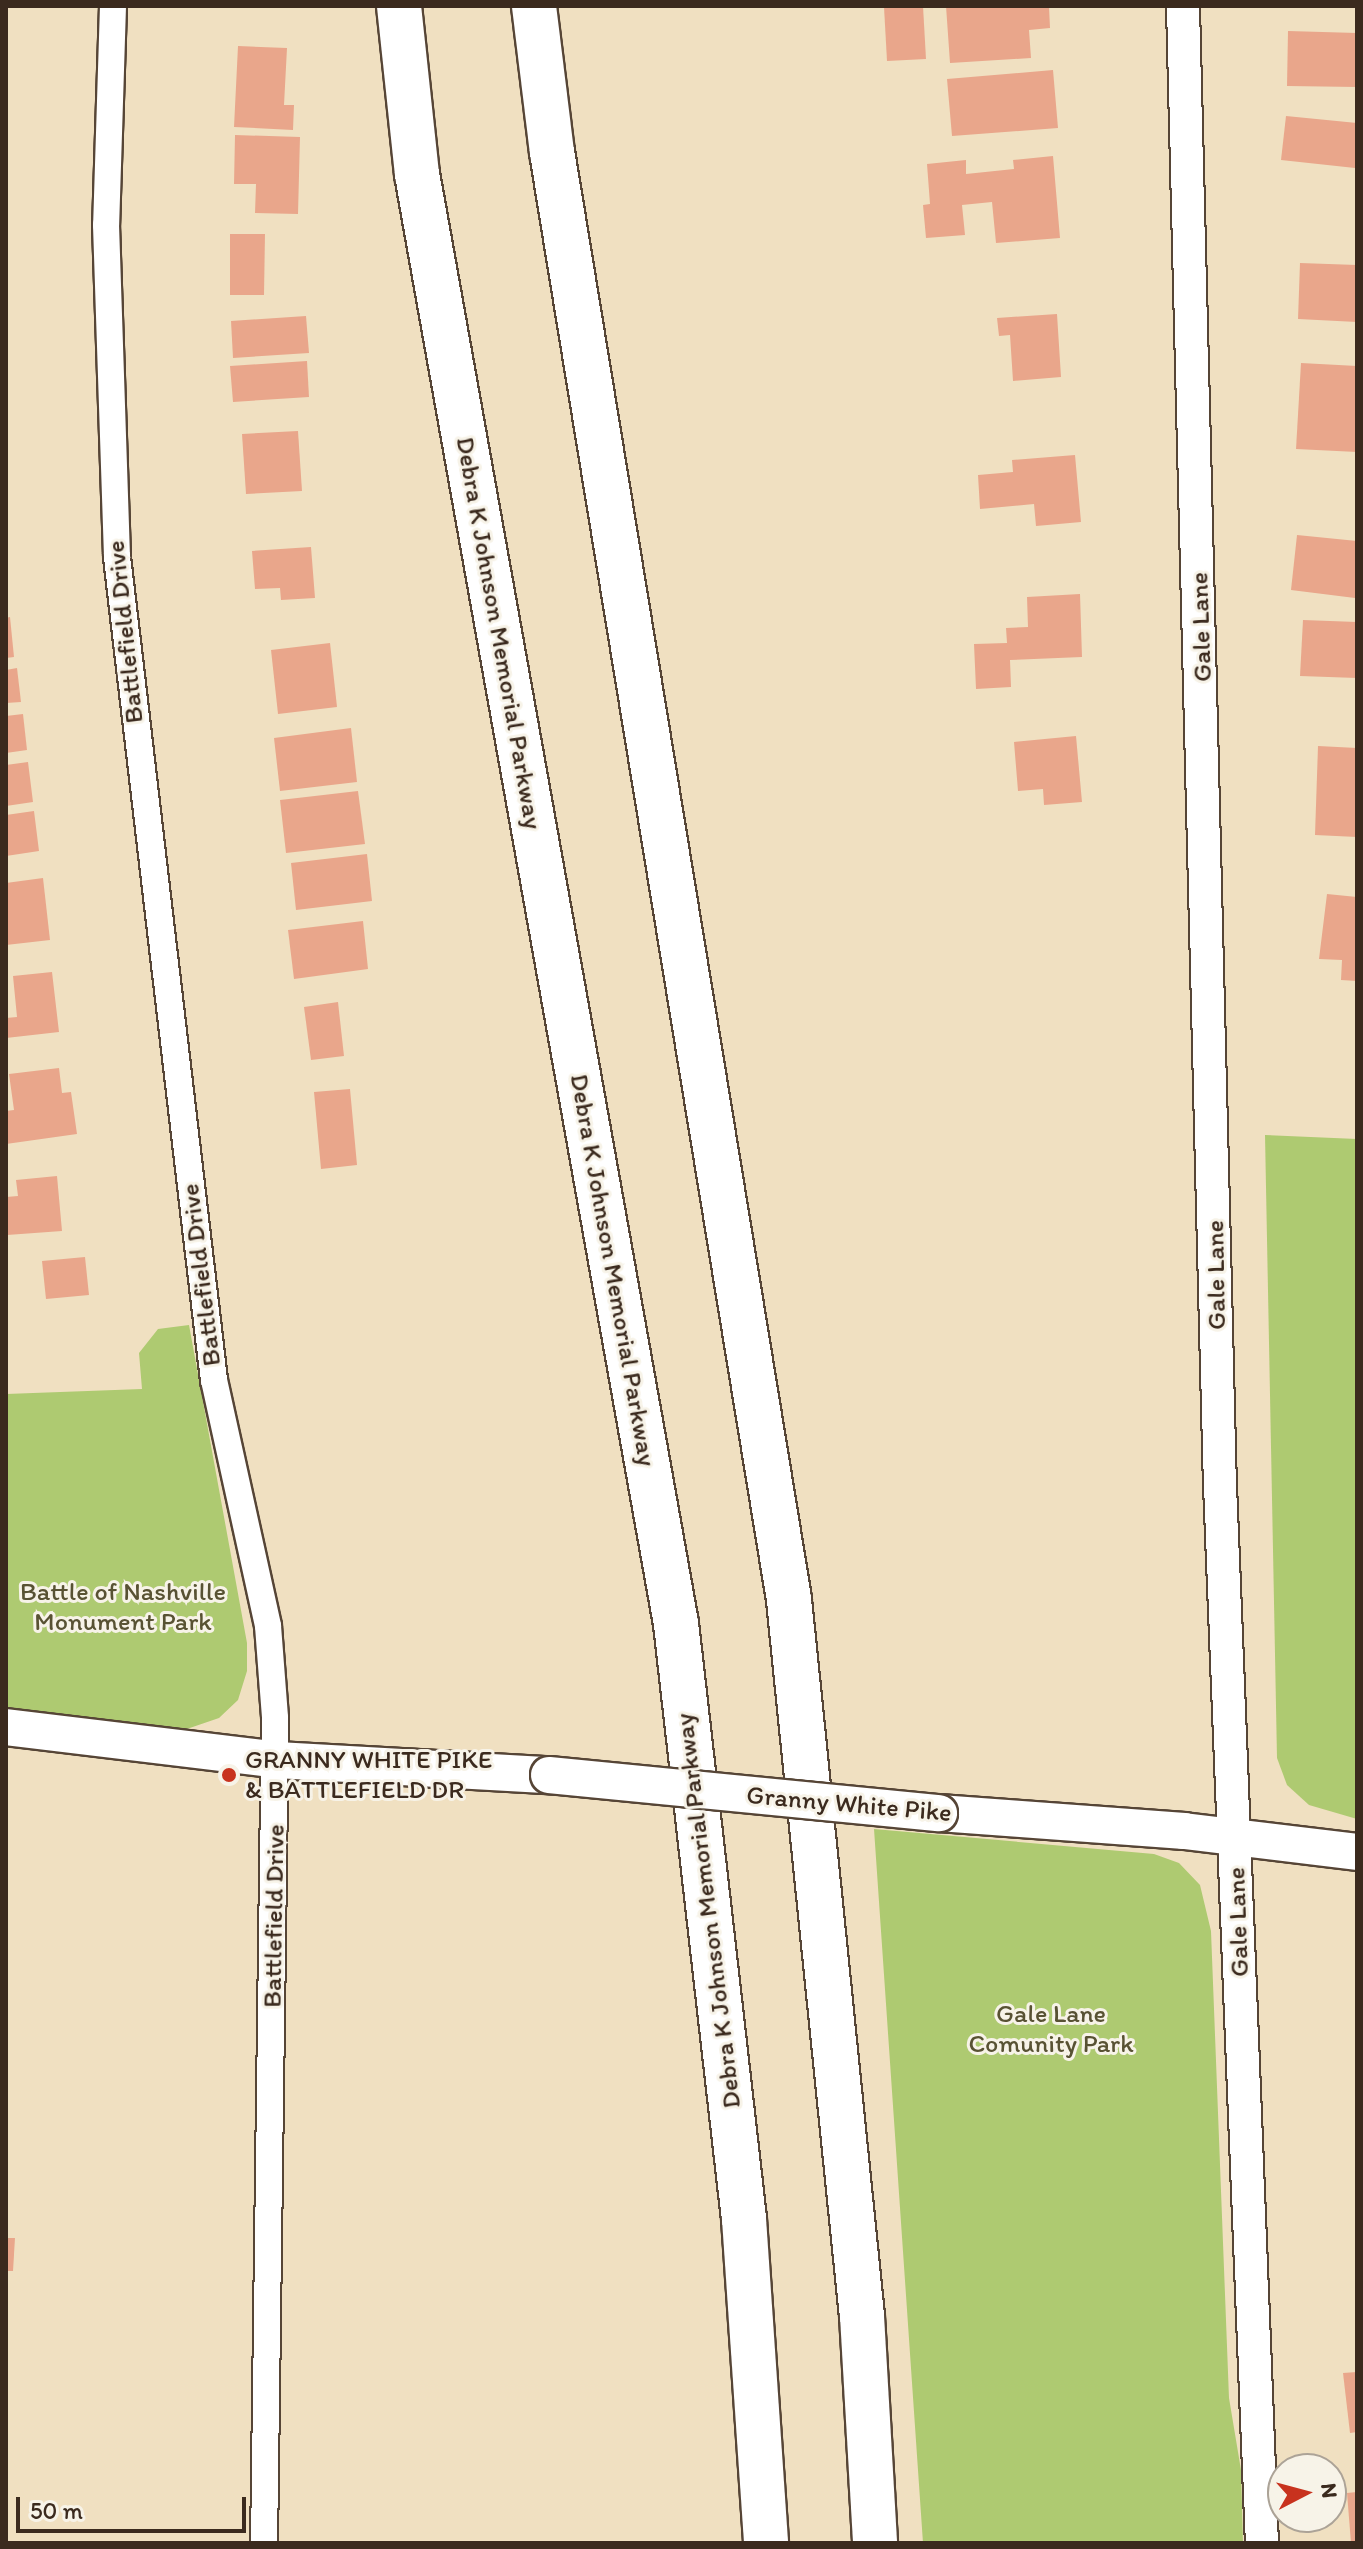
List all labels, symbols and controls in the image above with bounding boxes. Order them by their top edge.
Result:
street label: Debra K Johnson Memorial Parkway [449,434,549,832]
street label: Battlefield Drive [100,539,150,725]
street label: Gale Lane [1183,571,1219,683]
street label: Debra K Johnson Memorial Parkway [563,1071,663,1469]
street label: Battlefield Drive [174,1182,228,1368]
street label: Gale Lane [1199,1219,1233,1331]
park label: Battle of Nashville Monument Park [20,1576,226,1638]
street label: Debra K Johnson Memorial Parkway [668,1712,748,2110]
place label: GRANNY WHITE PIKE & BATTLEFIELD DR [245,1744,492,1806]
marker: GRANNY WHITE PIKE & BATTLEFIELD DR [220,1766,238,1784]
street label: Granny White Pike [745,1779,953,1829]
street label: Battlefield Drive [257,1824,291,2008]
street label: Gale Lane [1220,1866,1256,1978]
park label: Gale Lane Comunity Park [968,1998,1134,2060]
north arrow [1267,2453,1347,2533]
scale bar [20,2481,250,2531]
text: N [1315,2482,1344,2499]
text: 50 m [30,2496,83,2525]

